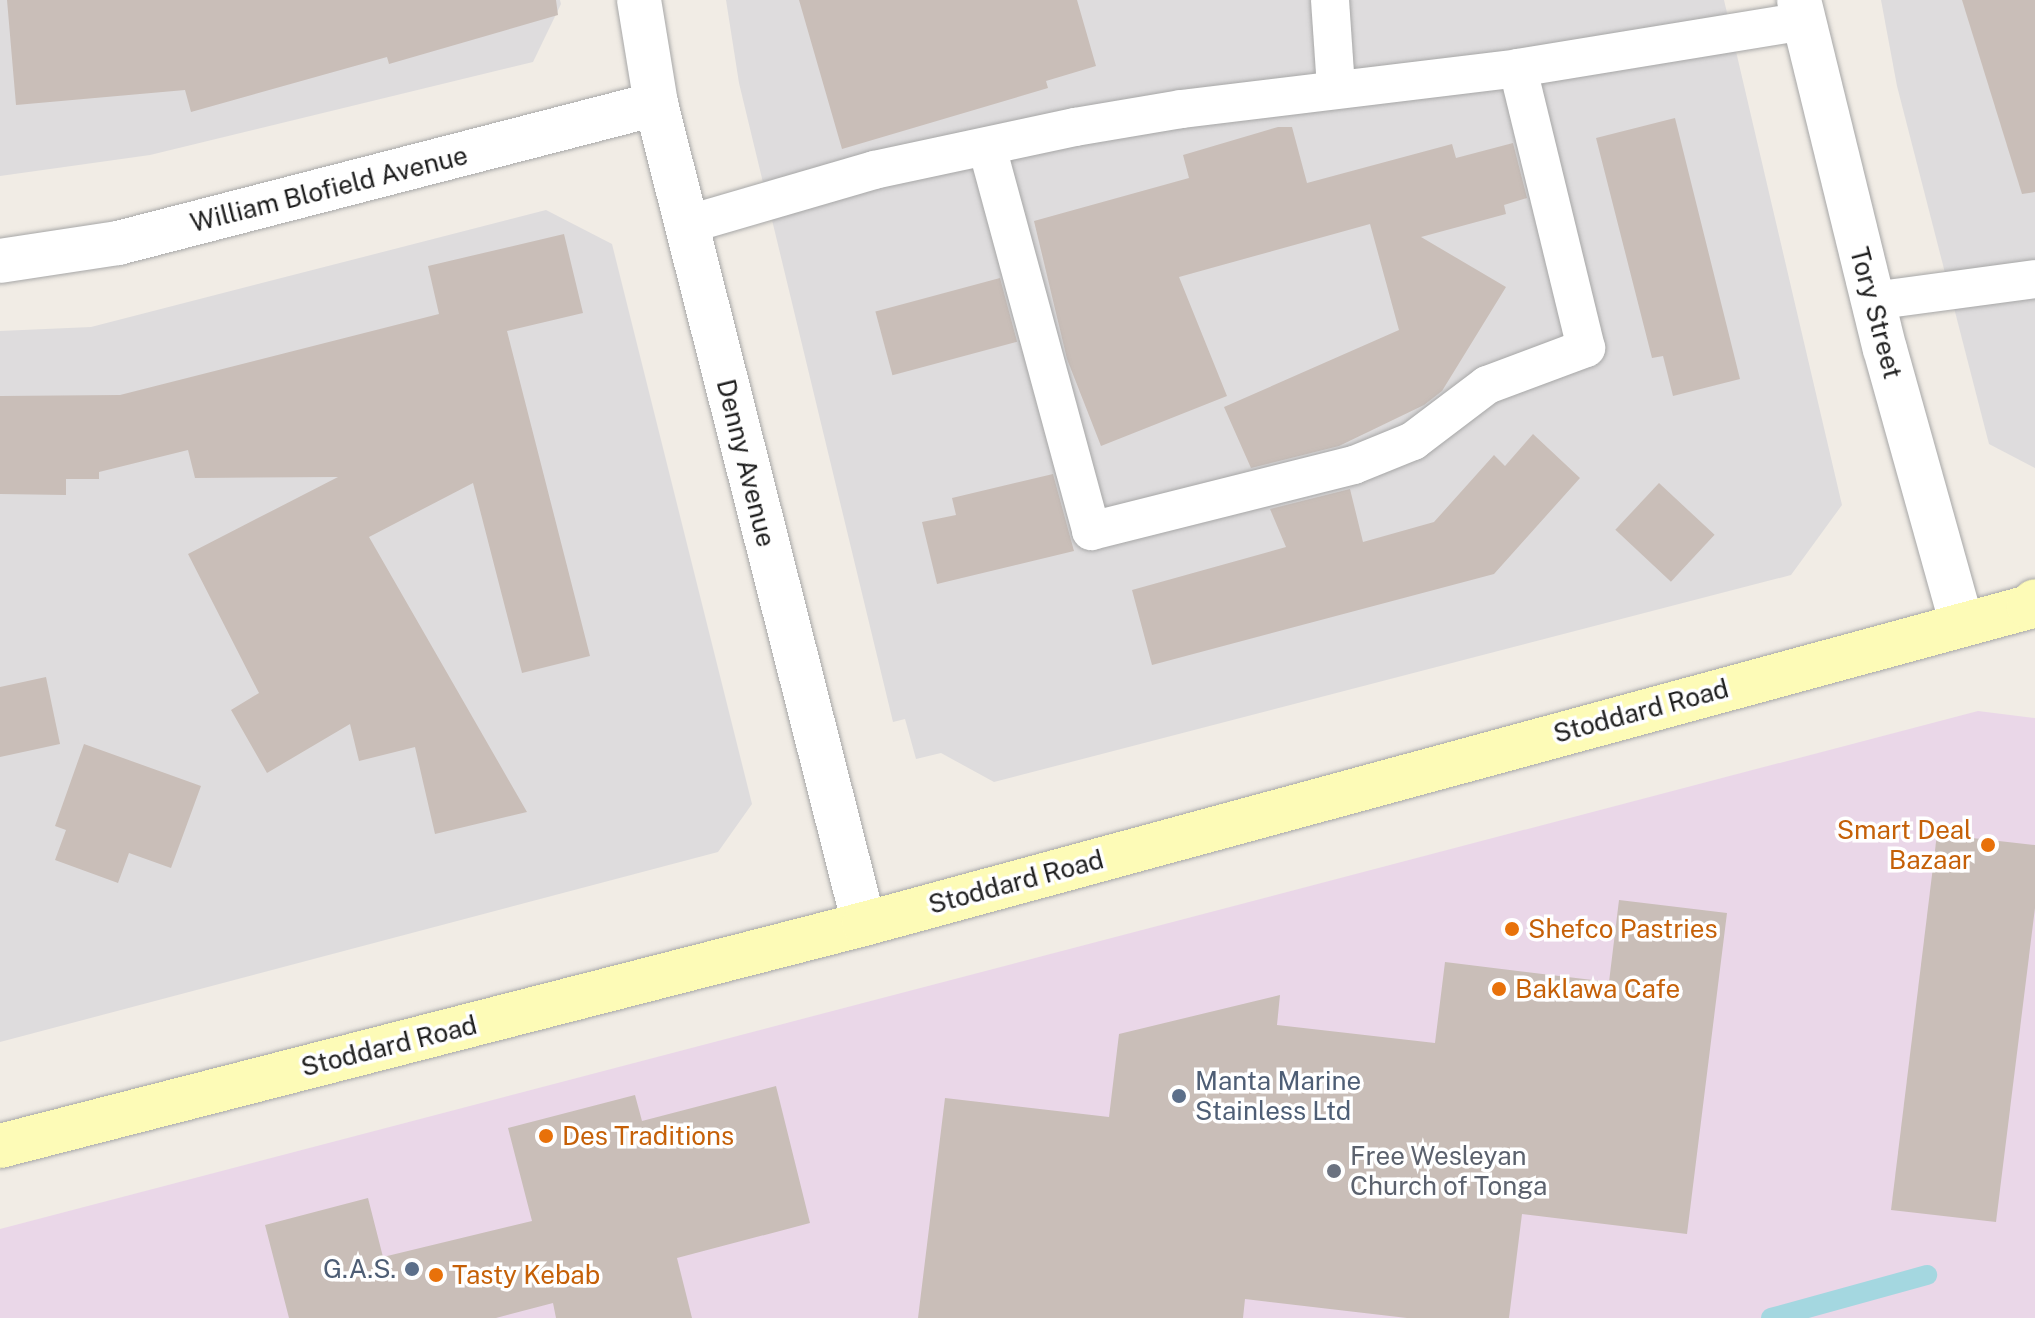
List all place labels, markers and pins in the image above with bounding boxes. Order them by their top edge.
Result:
place label: Smart Deal Bazaar [1837,814,1972,876]
marker: Smart Deal Bazaar [1979,836,1997,854]
place label: Shefco Pastries [1528,913,1718,945]
marker: Shefco Pastries [1503,920,1521,938]
place label: Baklawa Cafe [1515,973,1680,1005]
marker: Baklawa Cafe [1490,980,1508,998]
place label: Manta Marine Stainless Ltd [1195,1065,1361,1126]
marker: Manta Marine Stainless Ltd [1170,1087,1188,1105]
place label: Des Traditions [562,1120,734,1152]
marker: Des Traditions [537,1127,555,1145]
place label: Free Wesleyan Church of Tonga [1350,1140,1548,1202]
marker: Free Wesleyan Church of Tonga [1325,1162,1343,1180]
place label: G.A.S. [323,1253,396,1285]
place label: Tasty Kebab [452,1259,600,1291]
marker: G.A.S. [403,1260,421,1278]
marker: Tasty Kebab [427,1266,445,1284]

